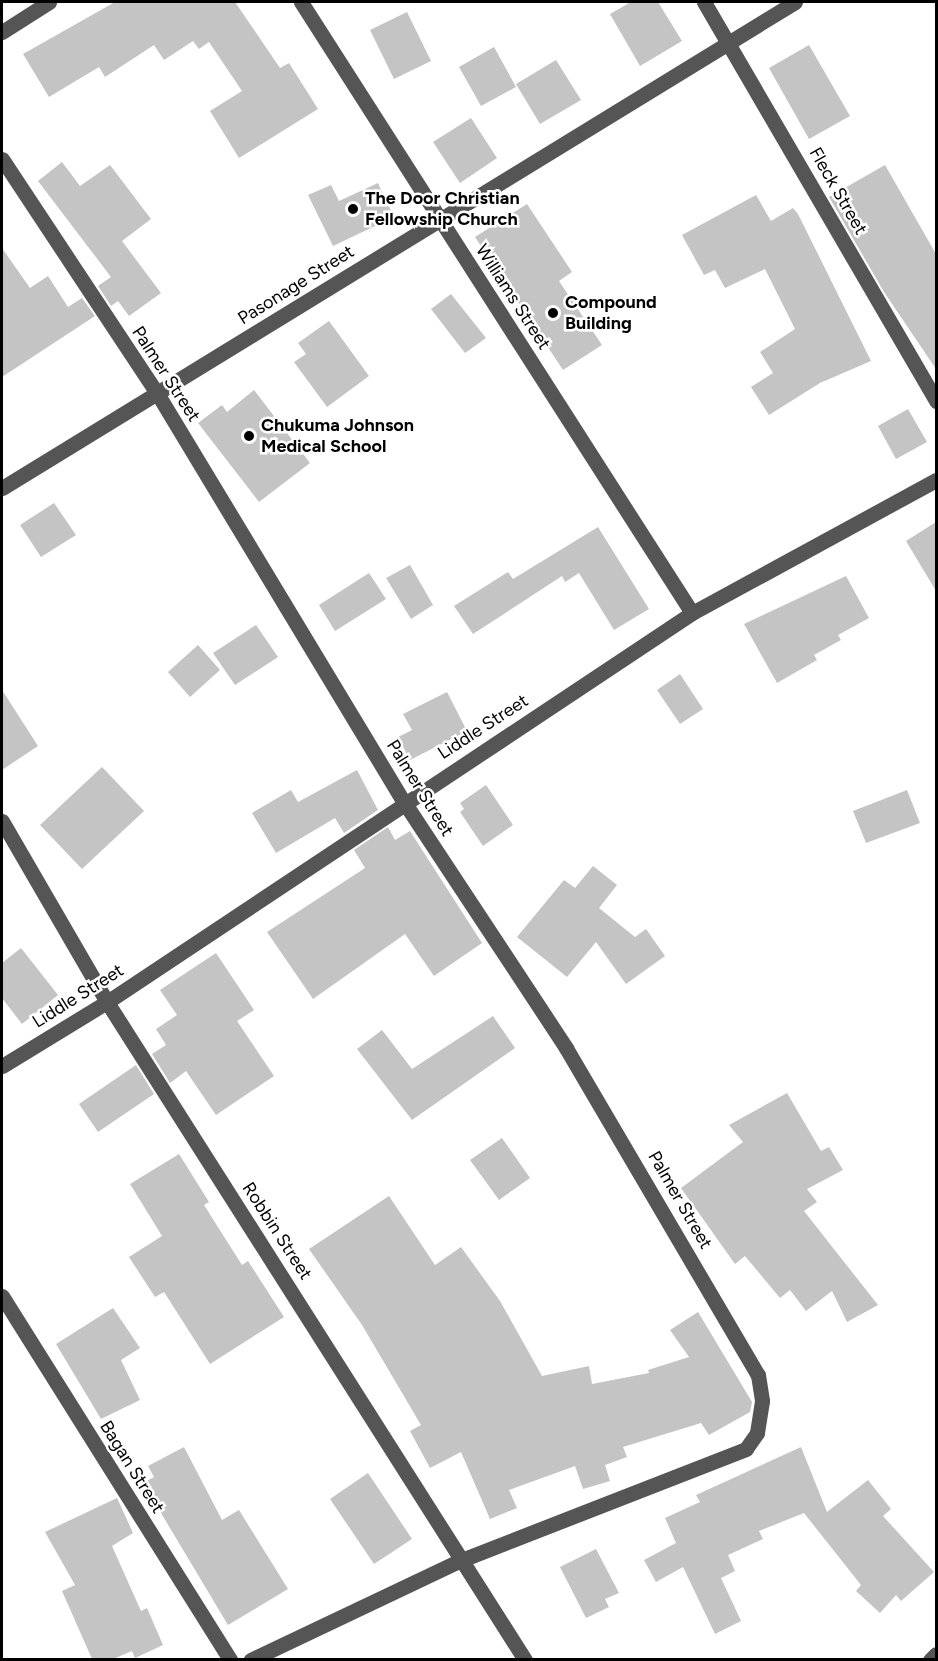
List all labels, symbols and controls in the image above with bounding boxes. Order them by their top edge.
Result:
street label: Fleck Street [804,144,872,238]
place label: The Door Christian Fellowship Church [365,188,520,230]
marker: The Door Christian Fellowship Church [346,202,360,216]
street label: Williams Street [471,240,555,354]
street label: Pasonage Street [234,241,358,329]
place label: Compound Building [565,292,657,334]
marker: Compound Building [546,306,560,320]
street label: Palmer Street [127,322,205,426]
place label: Chukuma Johnson Medical School [261,415,414,458]
marker: Chukuma Johnson Medical School [242,429,256,443]
street label: Liddle Street [434,690,532,764]
street label: Palmer Street [382,736,458,840]
street label: Liddle Street [28,959,128,1033]
street label: Palmer Street [643,1147,717,1253]
street label: Robbin Street [237,1178,317,1284]
street label: Bagan Street [95,1417,169,1517]

